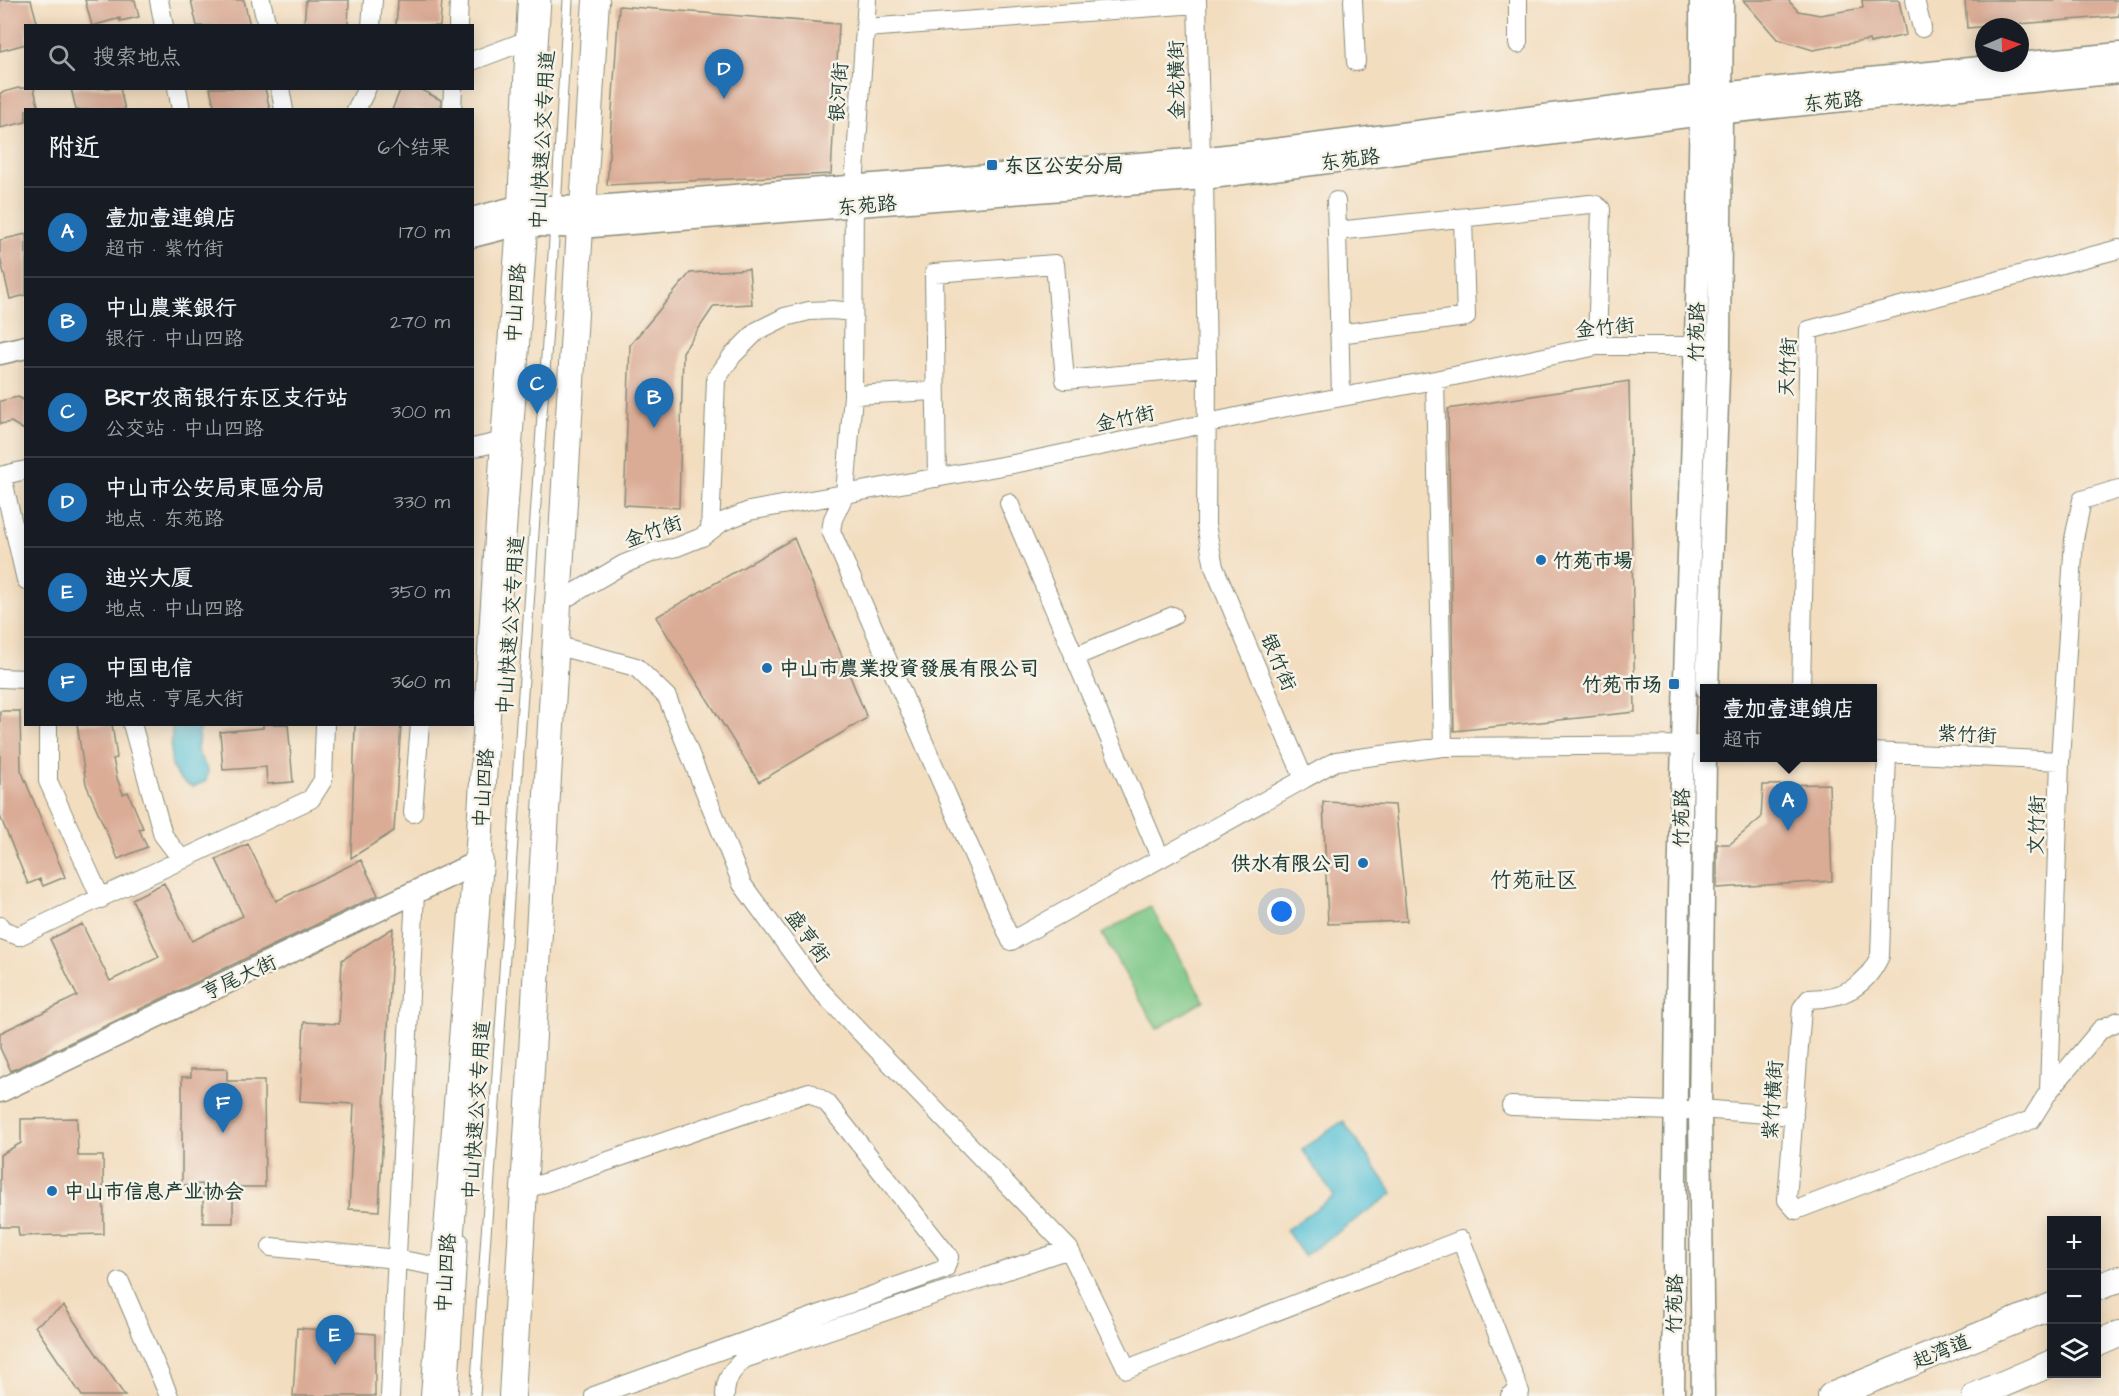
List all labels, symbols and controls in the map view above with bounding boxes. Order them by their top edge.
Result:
north arrow [1975,18,2029,72]
search box [24,24,474,90]
street label: 金龙横街 [1162,40,1192,120]
icon: search [45,41,78,74]
text: 搜索地点 [93,42,181,73]
street label: 中山快速公交专用道 [524,49,562,231]
pin: D [704,50,744,99]
street label: 银河街 [823,61,855,123]
street label: 东苑路 [1802,85,1865,119]
text: 附近 [48,130,100,166]
text: 6个结果 [377,134,450,162]
street label: 东苑路 [1319,142,1383,178]
place label: 东区公安分局 [1004,152,1124,180]
marker: 东区公安分局 [985,158,999,172]
street label: 东苑路 [836,189,899,223]
text: 壹加壹連鎖店 [105,203,237,234]
text: A [61,218,74,246]
text: 170 m [399,218,450,246]
text: 超市 · 紫竹街 [105,235,224,263]
street label: 中山四路 [499,261,533,344]
text: 中山農業銀行 [105,293,237,324]
street label: 竹苑路 [1682,301,1712,362]
text: B [60,308,75,336]
text: 270 m [390,308,450,336]
street label: 金竹街 [1574,311,1636,345]
text: 银行 · 中山四路 [105,325,244,353]
street label: 天竹街 [1772,336,1804,398]
pin: C [518,364,556,414]
pin: B [634,378,674,428]
text: BRT农商银行东区支行站 [105,383,348,414]
text: C [60,398,75,426]
text: 300 m [391,398,450,426]
street label: 金竹街 [1093,399,1157,439]
text: 公交站 · 中山四路 [105,415,264,443]
text: 中山市公安局東區分局 [105,473,325,504]
text: D [61,488,74,516]
text: 330 m [393,488,450,516]
text: 地点 · 东苑路 [105,505,224,533]
street label: 金竹街 [620,509,686,555]
street label: 中山快速公交专用道 [491,534,531,716]
place label: 竹苑市場 [1553,547,1633,575]
marker: 竹苑市場 [1534,553,1548,567]
text: 迪兴大厦 [105,563,193,594]
text: E [62,578,73,606]
text: 350 m [389,578,450,606]
text: 地点 · 中山四路 [105,595,244,623]
street label: 银竹街 [1253,629,1303,695]
text: 中国电信 [105,653,193,684]
place label: 中山市農業投資發展有限公司 [779,655,1039,683]
marker: 中山市農業投資發展有限公司 [760,661,774,675]
text: F [61,668,74,696]
text: 360 m [391,668,450,696]
place label: 竹苑市场 [1582,671,1662,699]
marker: 竹苑市场 [1667,677,1681,691]
popup [1700,684,1877,762]
text: 地点 · 亨尾大街 [105,685,244,713]
text: 壹加壹連鎖店 [1722,694,1855,725]
street label: 紫竹街 [1936,719,1998,751]
text: 超市 [1722,726,1762,754]
street label: 中山四路 [467,746,501,829]
pin: A [1768,782,1808,831]
street label: 竹苑路 [1667,787,1697,848]
street label: 文竹街 [2022,795,2052,856]
place label: 供水有限公司 [1231,850,1351,878]
marker: 供水有限公司 [1356,856,1370,870]
district label: 竹苑社区 [1490,865,1578,896]
your location [1267,897,1296,926]
street label: 盛亨街 [778,904,836,969]
street label: 亨尾大街 [197,948,282,1007]
street label: 中山快速公交专用道 [457,1019,497,1201]
street label: 紫竹横街 [1756,1059,1790,1141]
pin: F [204,1084,242,1133]
place label: 中山市信息产业协会 [64,1178,244,1206]
marker: 中山市信息产业协会 [45,1184,59,1198]
map controls [2047,1216,2101,1378]
button: + [2047,1216,2101,1270]
street label: 中山四路 [429,1231,463,1314]
button: − [2047,1270,2101,1324]
street label: 竹苑路 [1660,1273,1690,1334]
pin: E [316,1316,354,1365]
button: layers [2047,1324,2101,1378]
street label: 起湾道 [1908,1328,1974,1376]

